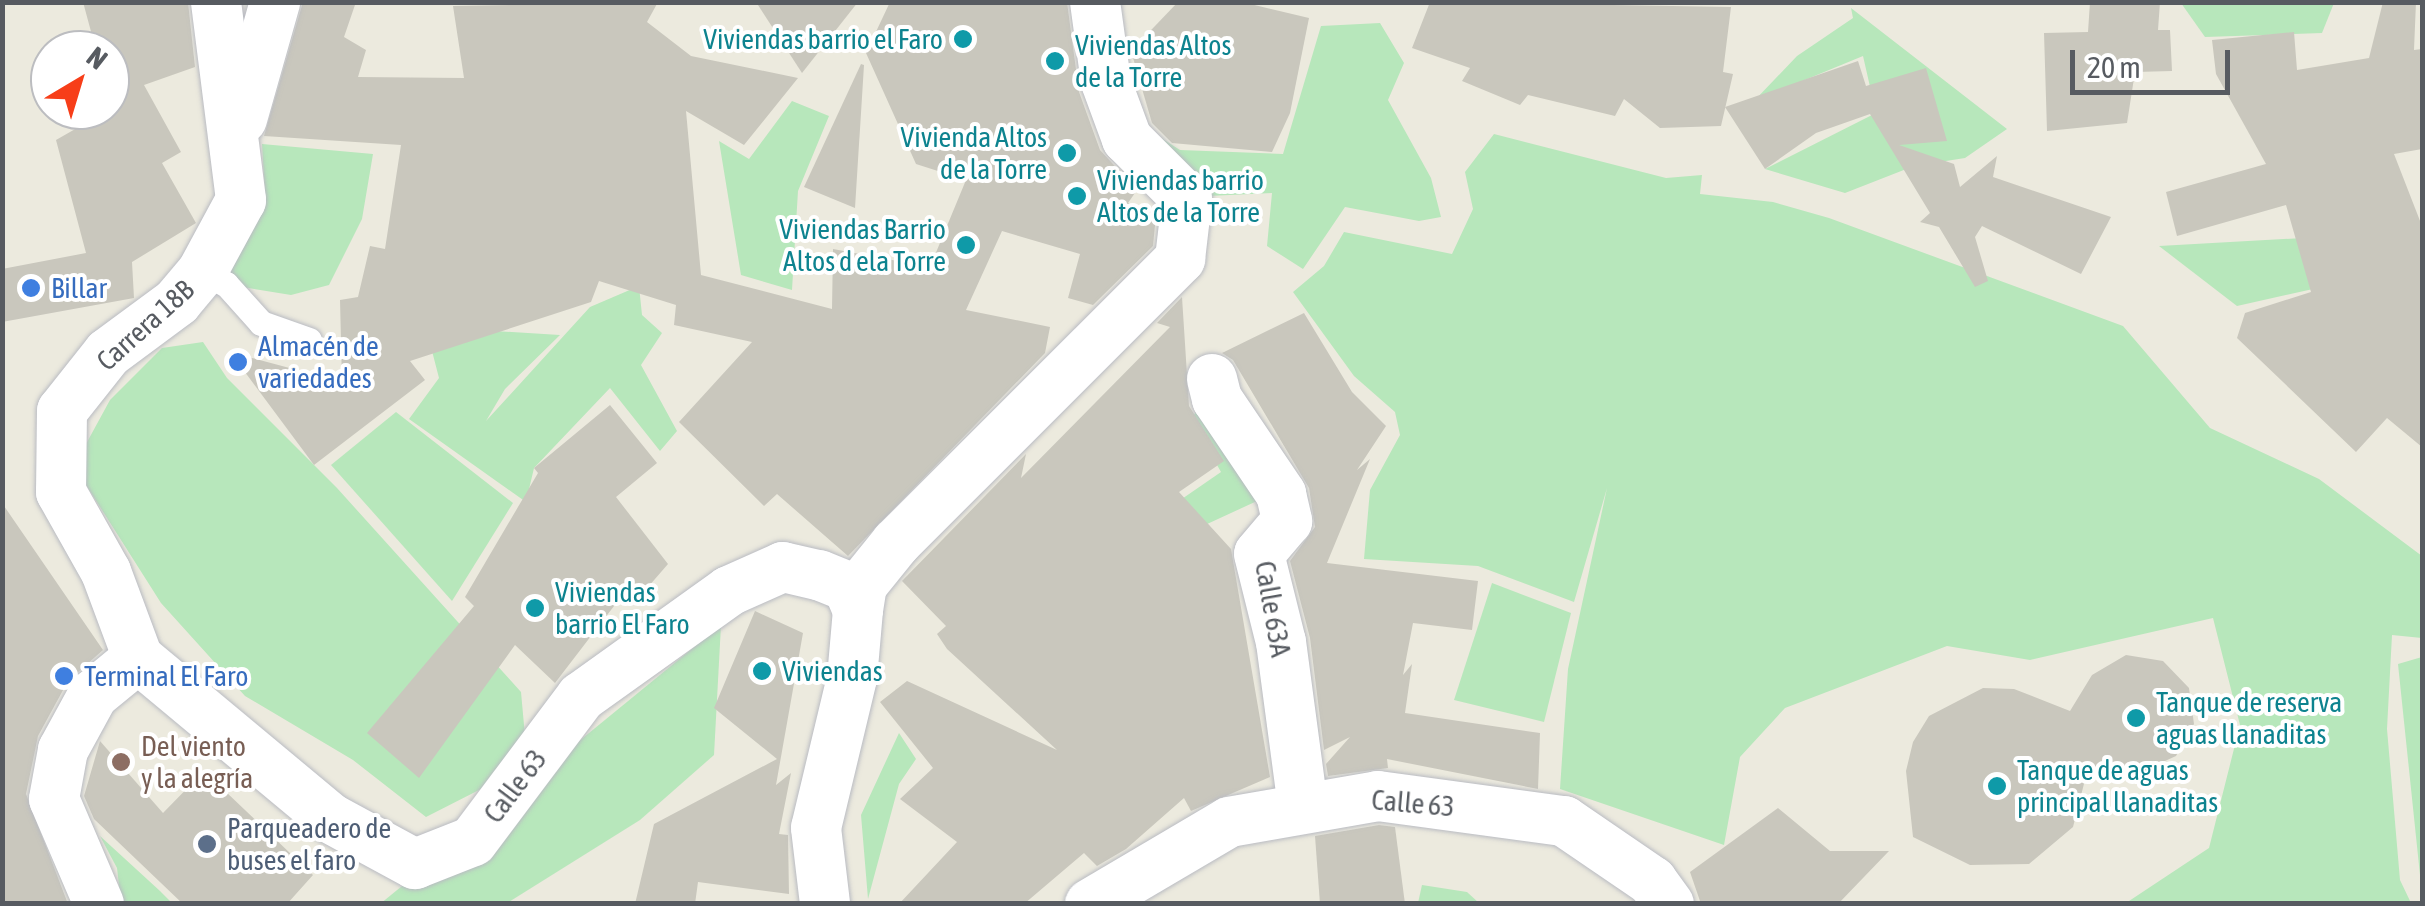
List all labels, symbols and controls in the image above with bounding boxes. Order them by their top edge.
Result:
place label: Viviendas barrio el Faro [703,22,943,56]
marker: Viviendas barrio el Faro [952,28,974,50]
place label: Viviendas Altos de la Torre [1075,28,1231,94]
north arrow [30,30,130,130]
scale bar [2075,30,2235,92]
text: N [81,40,114,76]
marker: Viviendas Altos de la Torre [1044,50,1066,72]
text: 20 m [2087,50,2141,84]
place label: Vivienda Altos de la Torre [900,120,1047,186]
marker: Vivienda Altos de la Torre [1056,142,1078,164]
place label: Viviendas barrio Altos de la Torre [1097,163,1264,229]
marker: Viviendas barrio Altos de la Torre [1066,185,1088,207]
place label: Viviendas Barrio Altos d ela Torre [779,212,946,278]
marker: Viviendas Barrio Altos d ela Torre [955,234,977,256]
place label: Billar [51,271,107,305]
street label: Carrera 18B [90,273,200,377]
marker: Billar [20,277,42,299]
place label: Almacén de variedades [258,329,379,395]
marker: Almacén de variedades [227,351,249,373]
street label: Calle 63A [1248,558,1298,660]
place label: Viviendas barrio El Faro [555,575,690,641]
marker: Viviendas barrio El Faro [524,597,546,619]
place label: Viviendas [782,654,883,688]
place label: Terminal El Faro [84,659,248,693]
marker: Viviendas [751,660,773,682]
marker: Terminal El Faro [53,665,75,687]
place label: Tanque de reserva aguas llanaditas [2156,685,2342,751]
marker: Tanque de reserva aguas llanaditas [2125,707,2147,729]
place label: Del viento y la alegría [141,729,253,795]
street label: Calle 63 [477,743,553,829]
marker: Del viento y la alegría [110,751,132,773]
place label: Tanque de aguas principal llanaditas [2017,753,2218,819]
marker: Tanque de aguas principal llanaditas [1986,775,2008,797]
street label: Calle 63 [1370,783,1456,823]
place label: Parqueadero de buses el faro [227,811,391,877]
marker: Parqueadero de buses el faro [196,833,218,855]

